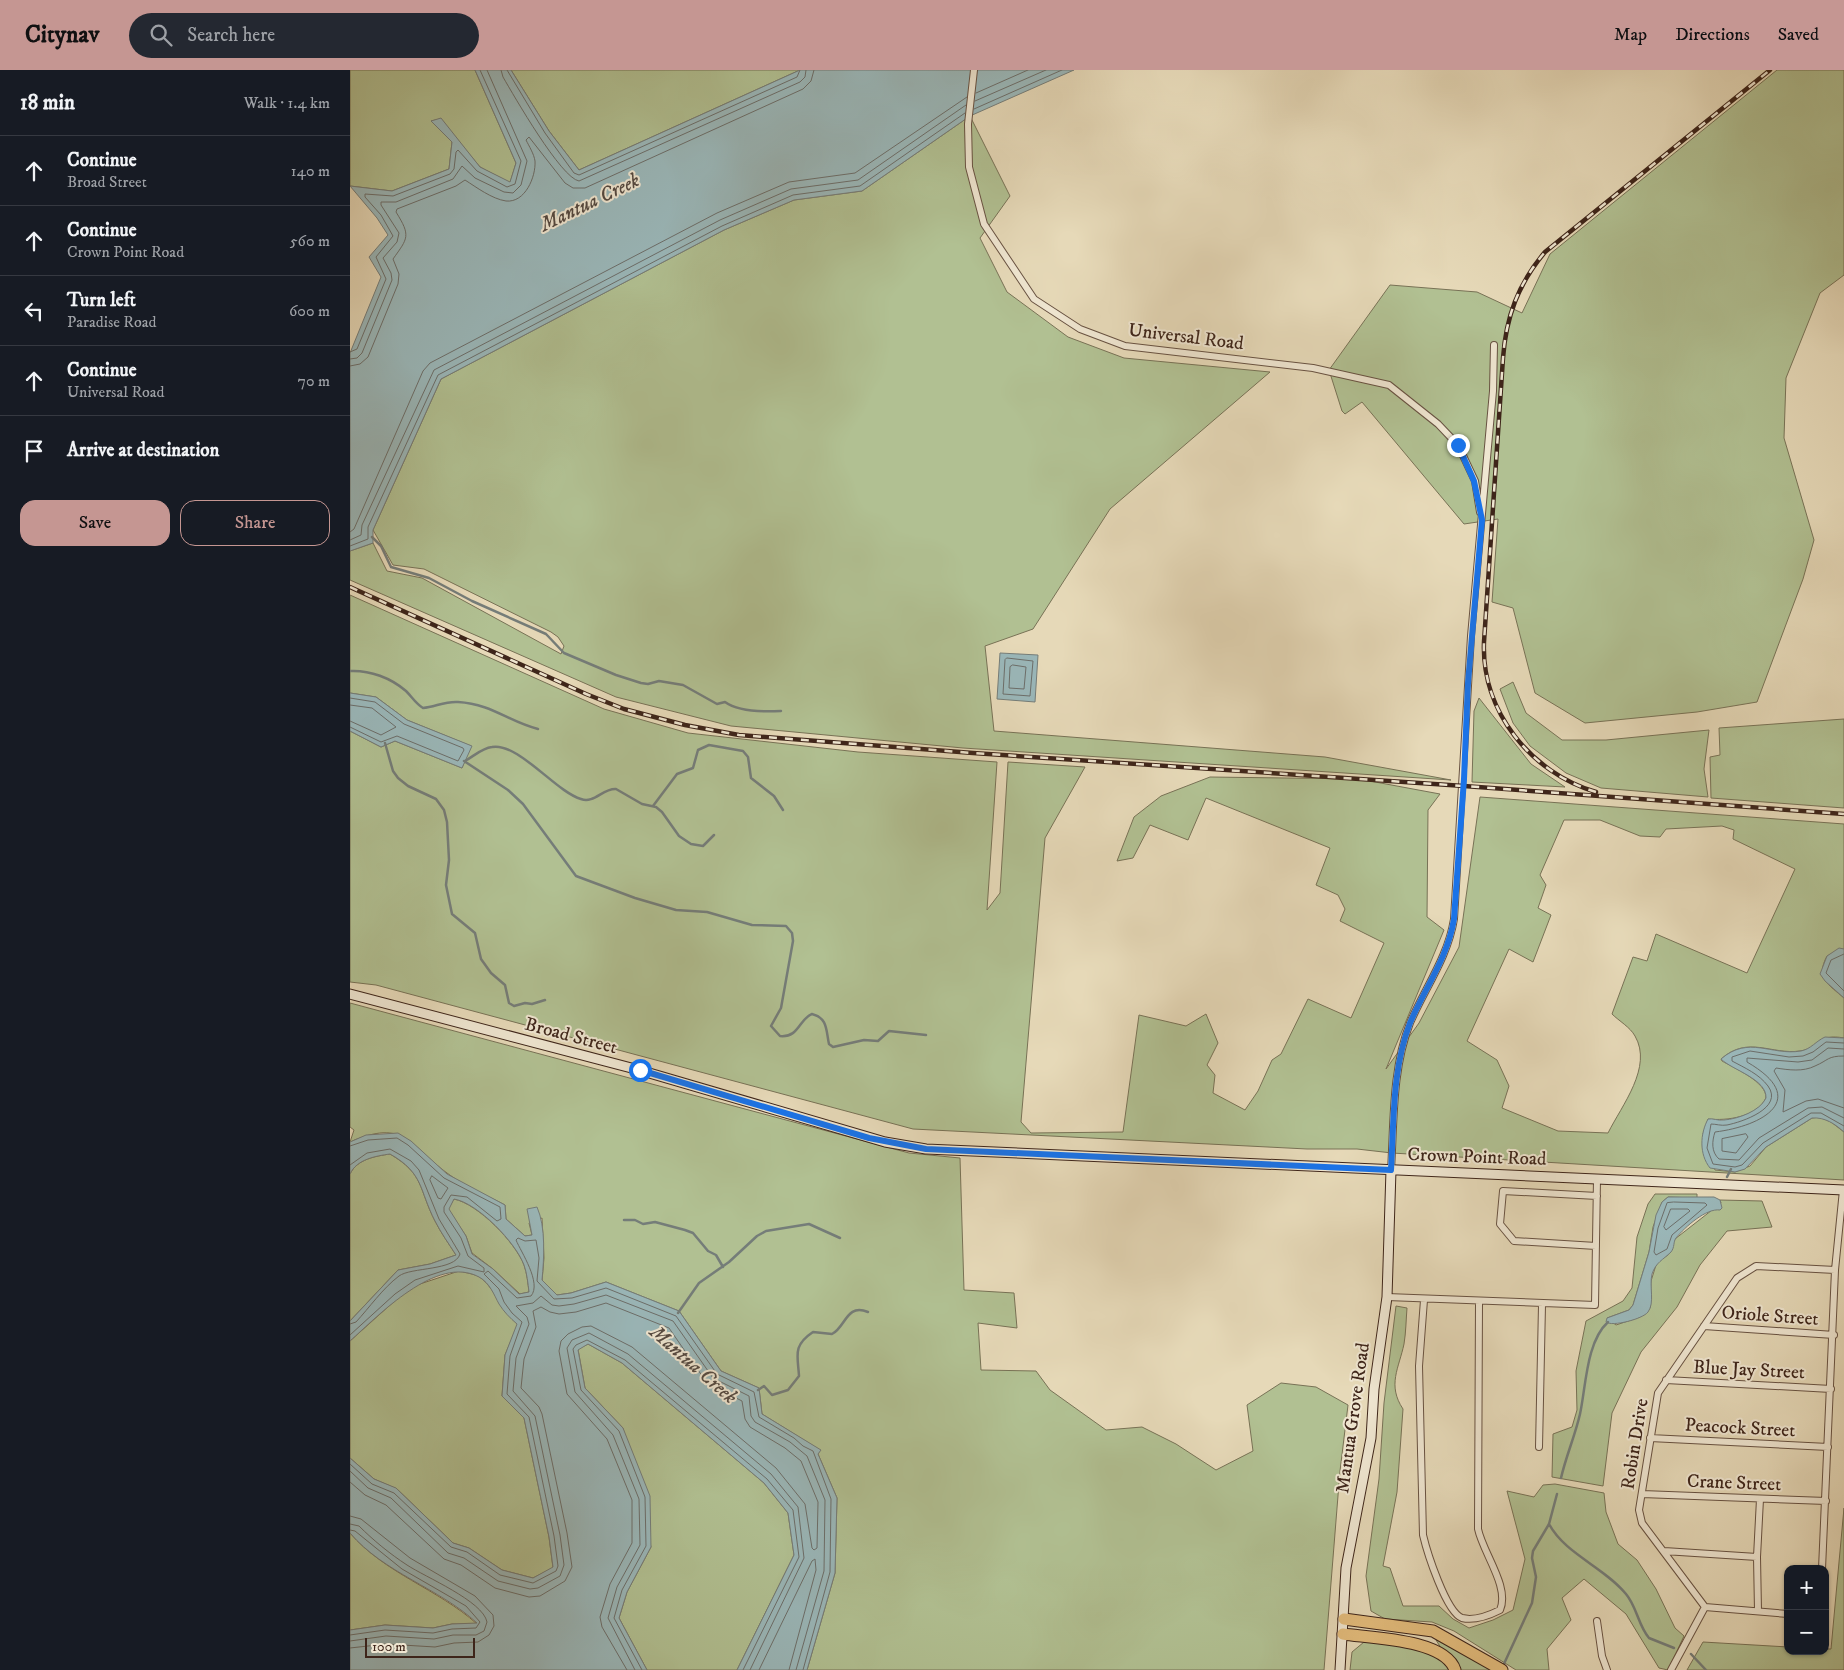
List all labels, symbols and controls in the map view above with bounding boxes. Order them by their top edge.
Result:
search box [129,13,479,58]
text: Citynav [25,20,99,50]
icon: search [147,21,175,49]
text: Search here [187,24,275,47]
text: Map [1614,24,1647,46]
text: Directions [1675,24,1750,46]
text: Saved [1778,24,1819,46]
text: 18 min [20,90,75,116]
text: Walk · 1.4 km [244,93,330,113]
text: Continue [67,149,137,172]
icon: ahead [20,157,48,185]
text: 140 m [291,161,330,181]
water label: Mantua Creek [534,168,644,239]
text: Broad Street [67,172,147,192]
text: Continue [67,219,137,242]
icon: ahead [20,227,48,255]
text: 560 m [290,231,330,251]
text: Crown Point Road [67,242,184,262]
text: Turn left [67,289,136,312]
icon: left [20,297,48,325]
text: 600 m [289,301,330,321]
text: Paradise Road [67,312,156,332]
street label: Universal Road [1127,319,1245,356]
text: Continue [67,359,137,382]
icon: ahead [20,367,48,395]
text: 70 m [298,371,330,391]
text: Universal Road [67,382,165,402]
route end [1447,434,1470,457]
icon: arrive [20,437,48,465]
text: Arrive at destination [67,439,219,462]
button: Save [20,500,170,546]
button: Share [180,500,330,546]
street label: Broad Street [522,1013,620,1059]
route start [629,1059,652,1082]
street label: Crown Point Road [1407,1143,1547,1171]
street label: Oriole Street [1721,1301,1819,1331]
water label: Mantua Creek [643,1319,742,1410]
street label: Mantua Grove Road [1331,1341,1375,1495]
street label: Blue Jay Street [1693,1356,1805,1384]
street label: Robin Drive [1616,1397,1654,1491]
street label: Peacock Street [1684,1414,1796,1442]
street label: Crane Street [1686,1470,1782,1496]
map controls [1784,1565,1829,1655]
button: + [1784,1565,1829,1610]
button: − [1784,1610,1829,1655]
scale bar [365,1635,475,1658]
text: 100 m [372,1638,406,1656]

